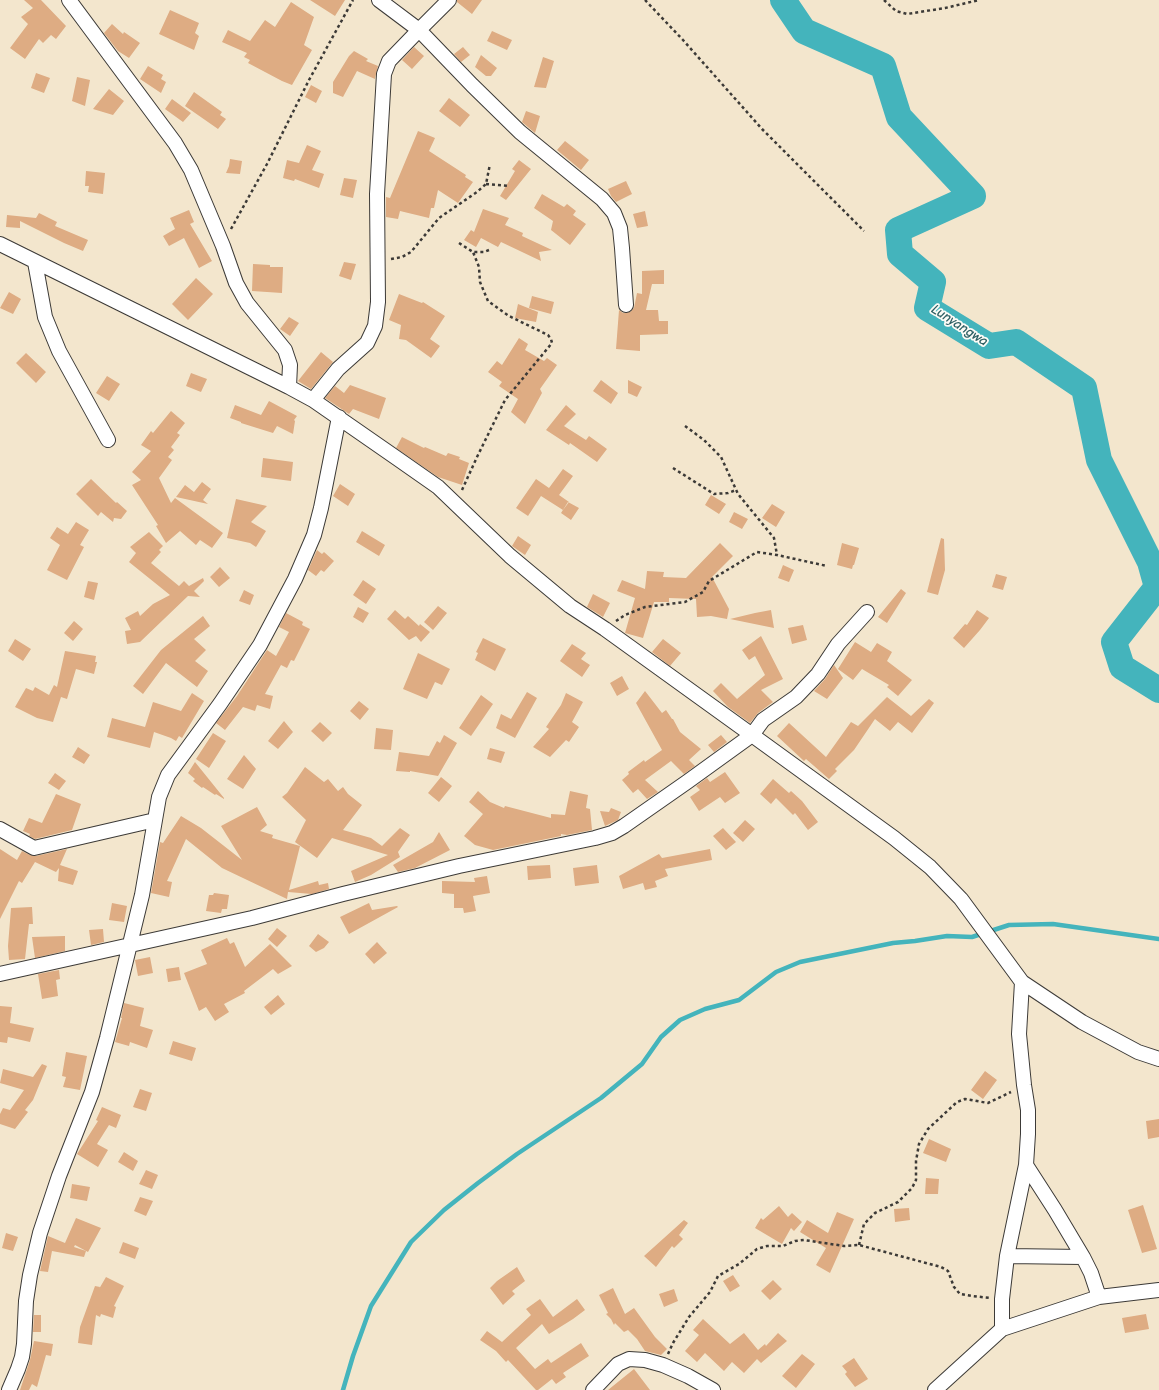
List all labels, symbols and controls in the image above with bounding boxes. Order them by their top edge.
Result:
water label: Lunyangwa [928,302,990,350]

